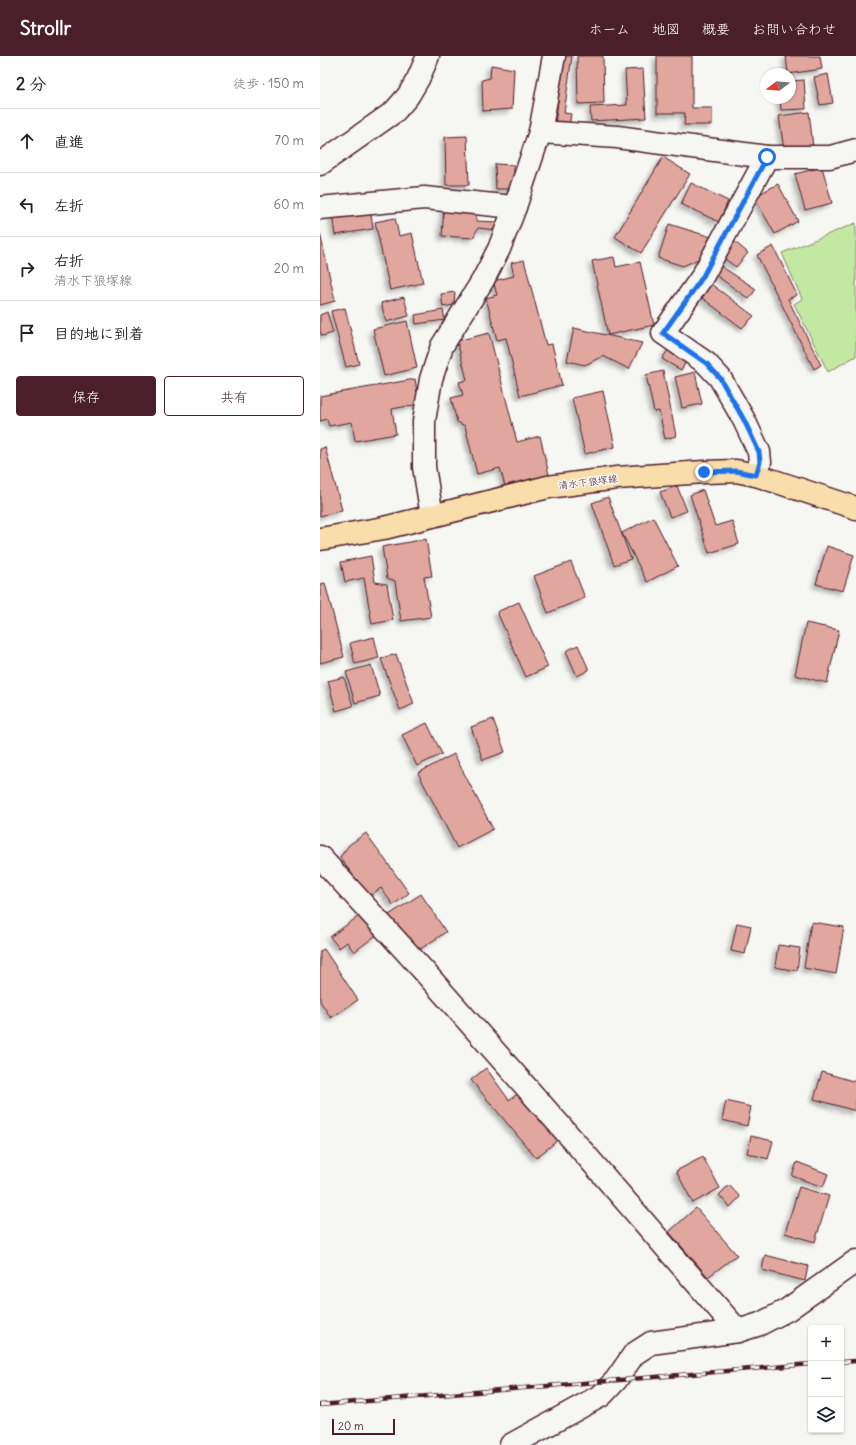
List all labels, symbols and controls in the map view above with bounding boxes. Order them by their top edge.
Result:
text: Strollr [20,16,71,40]
text: ホーム [589,20,630,38]
text: 地図 [652,20,680,38]
text: 概要 [702,20,730,38]
text: お問い合わせ [752,20,836,38]
north arrow [760,68,796,104]
text: 2 分 [16,73,46,95]
text: 徒歩 · 150 m [233,75,304,92]
icon: ahead [16,130,38,152]
text: 直進 [54,132,84,151]
text: 70 m [275,132,304,149]
route start [758,148,776,166]
icon: left [16,194,38,216]
text: 左折 [54,196,84,215]
text: 60 m [273,196,304,213]
text: 右折 [54,251,84,270]
icon: right [16,258,38,280]
text: 20 m [274,260,304,277]
text: 清水下狼塚線 [54,272,132,289]
icon: arrive [16,322,38,344]
text: 目的地に到着 [54,324,144,343]
button: 保存 [16,376,156,416]
button: 共有 [164,376,304,416]
route end [695,463,713,481]
street label: 清水下狼塚線 [557,472,619,492]
map controls [808,1325,844,1433]
button: + [808,1325,844,1361]
button: − [808,1361,844,1397]
button: layers [808,1397,844,1433]
scale bar [332,1417,395,1436]
text: 20 m [338,1419,364,1433]

